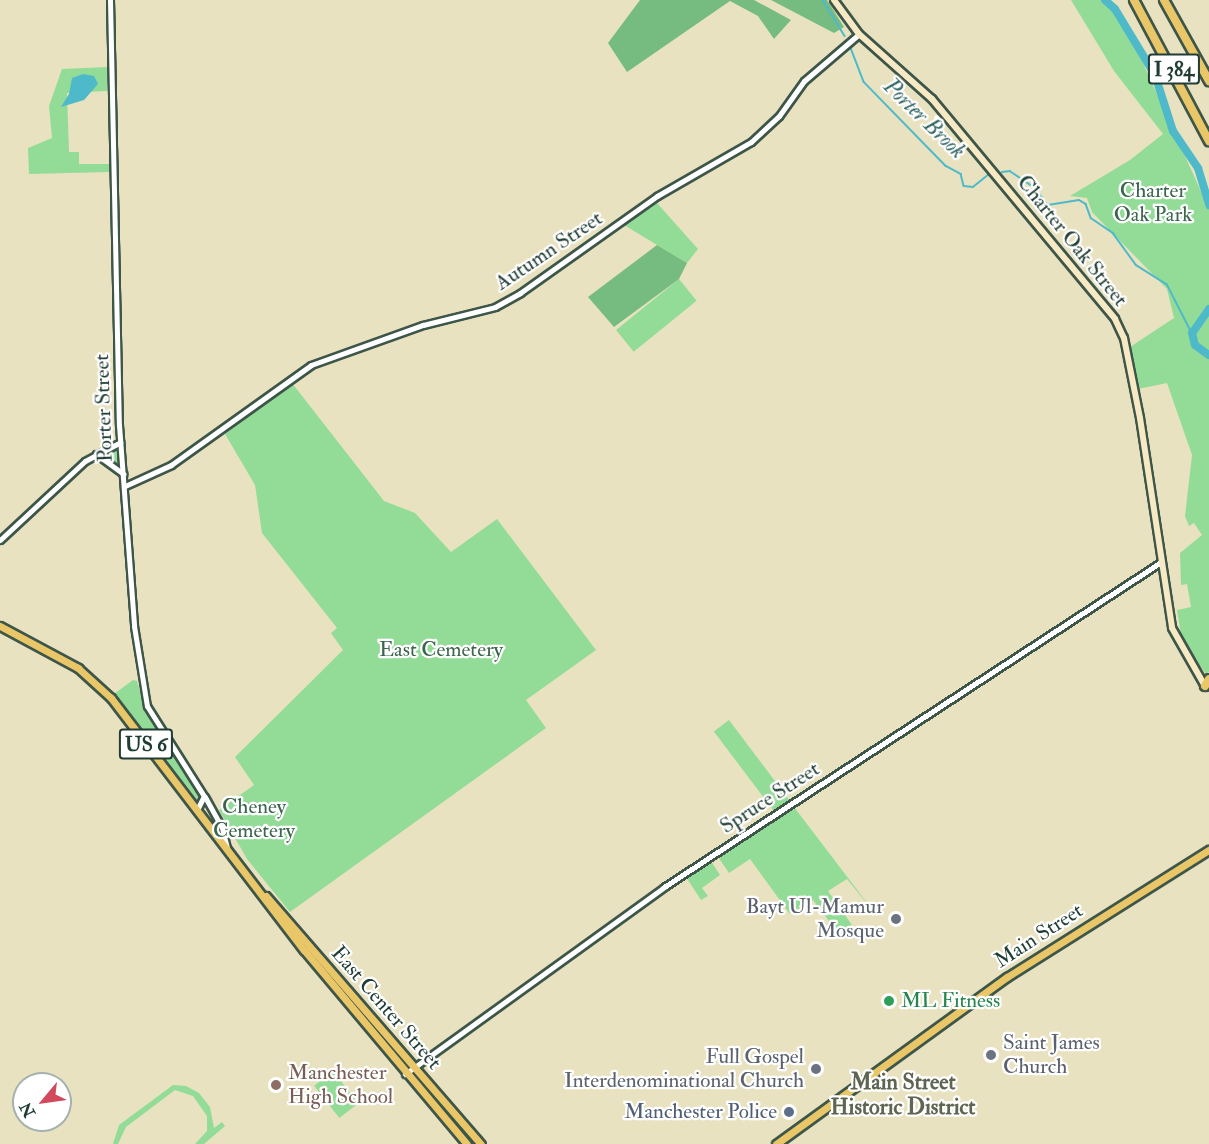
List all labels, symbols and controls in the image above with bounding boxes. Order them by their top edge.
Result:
road number: I 384 [1147,52,1201,86]
water label: Porter Brook [878,73,970,165]
street label: Charter Oak Street [1011,170,1133,312]
park label: Charter Oak Park [1114,178,1192,228]
street label: Autumn Street [491,206,607,296]
street label: Porter Street [90,354,118,462]
park label: East Cemetery [379,637,503,663]
road number: US 6 [118,727,174,761]
street label: Spruce Street [716,757,824,839]
park label: Cheney Cemetery [213,794,295,844]
place label: Bayt Ul-Mamur Mosque [746,894,884,944]
street label: Main Street [990,898,1088,974]
marker: Bayt Ul-Mamur Mosque [889,912,903,926]
street label: East Center Street [325,941,447,1075]
place label: ML Fitness [901,988,1000,1014]
marker: ML Fitness [882,994,896,1008]
place label: Saint James Church [1003,1030,1100,1080]
place label: Full Gospel Interdenominational Church [564,1044,804,1094]
marker: Saint James Church [984,1048,998,1062]
place label: Manchester High School [288,1060,393,1110]
marker: Full Gospel Interdenominational Church [809,1062,823,1076]
district label: Main Street Historic District [831,1069,975,1120]
north arrow [12,1072,72,1132]
marker: Manchester High School [269,1078,283,1092]
text: N [16,1099,40,1121]
place label: Manchester Police [624,1099,777,1125]
marker: Manchester Police [782,1105,796,1119]

